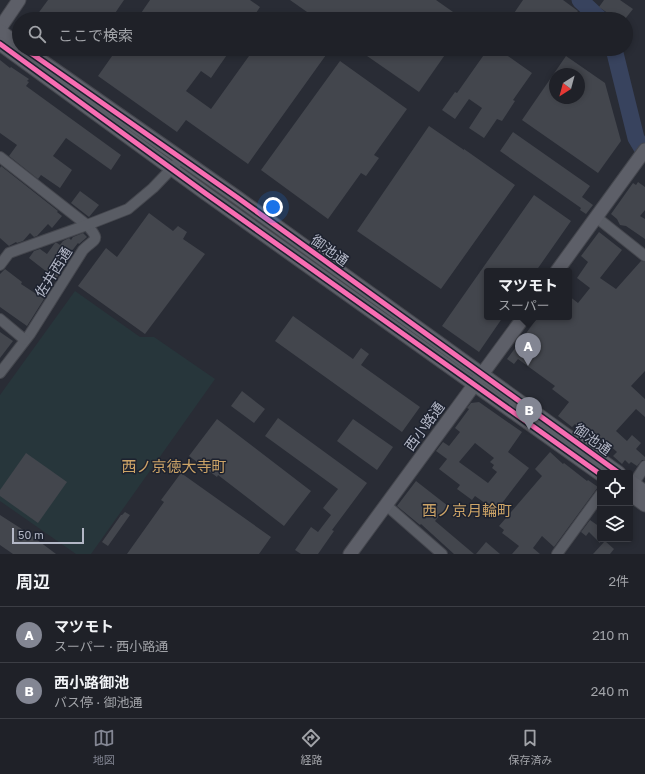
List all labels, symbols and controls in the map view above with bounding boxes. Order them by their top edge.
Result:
search box [12,12,633,56]
icon: search [26,23,48,45]
text: ここで検索 [58,26,133,44]
north arrow [549,68,585,104]
your location [263,197,283,217]
street label: 御池通 [308,231,352,269]
street label: 佐井西通 [31,244,75,300]
popup [484,268,572,320]
text: マツモト [498,276,558,294]
text: スーパー [498,297,550,313]
pin: A [515,333,541,366]
pin: B [516,397,542,430]
street label: 西小路通 [401,398,447,454]
street label: 御池通 [571,420,615,458]
district label: 西ノ京徳大寺町 [121,457,227,475]
map controls [597,470,633,542]
button: locate [597,470,633,506]
district label: 西ノ京月輪町 [422,501,512,519]
button: layers [597,506,633,542]
scale bar [12,526,84,545]
text: 50 m [18,528,44,541]
text: 周辺 [16,571,50,592]
text: 2件 [608,573,629,589]
text: マツモト [54,617,114,635]
text: A [24,627,34,643]
text: 210 m [592,627,629,643]
text: スーパー · 西小路通 [54,638,168,654]
text: 西小路御池 [54,673,129,691]
text: B [24,683,34,699]
text: 240 m [591,683,629,699]
text: バス停 · 御池通 [54,694,142,710]
tab: 地図 [93,727,115,767]
tab: 経路 [300,727,322,767]
tab: 保存済み [508,727,552,767]

